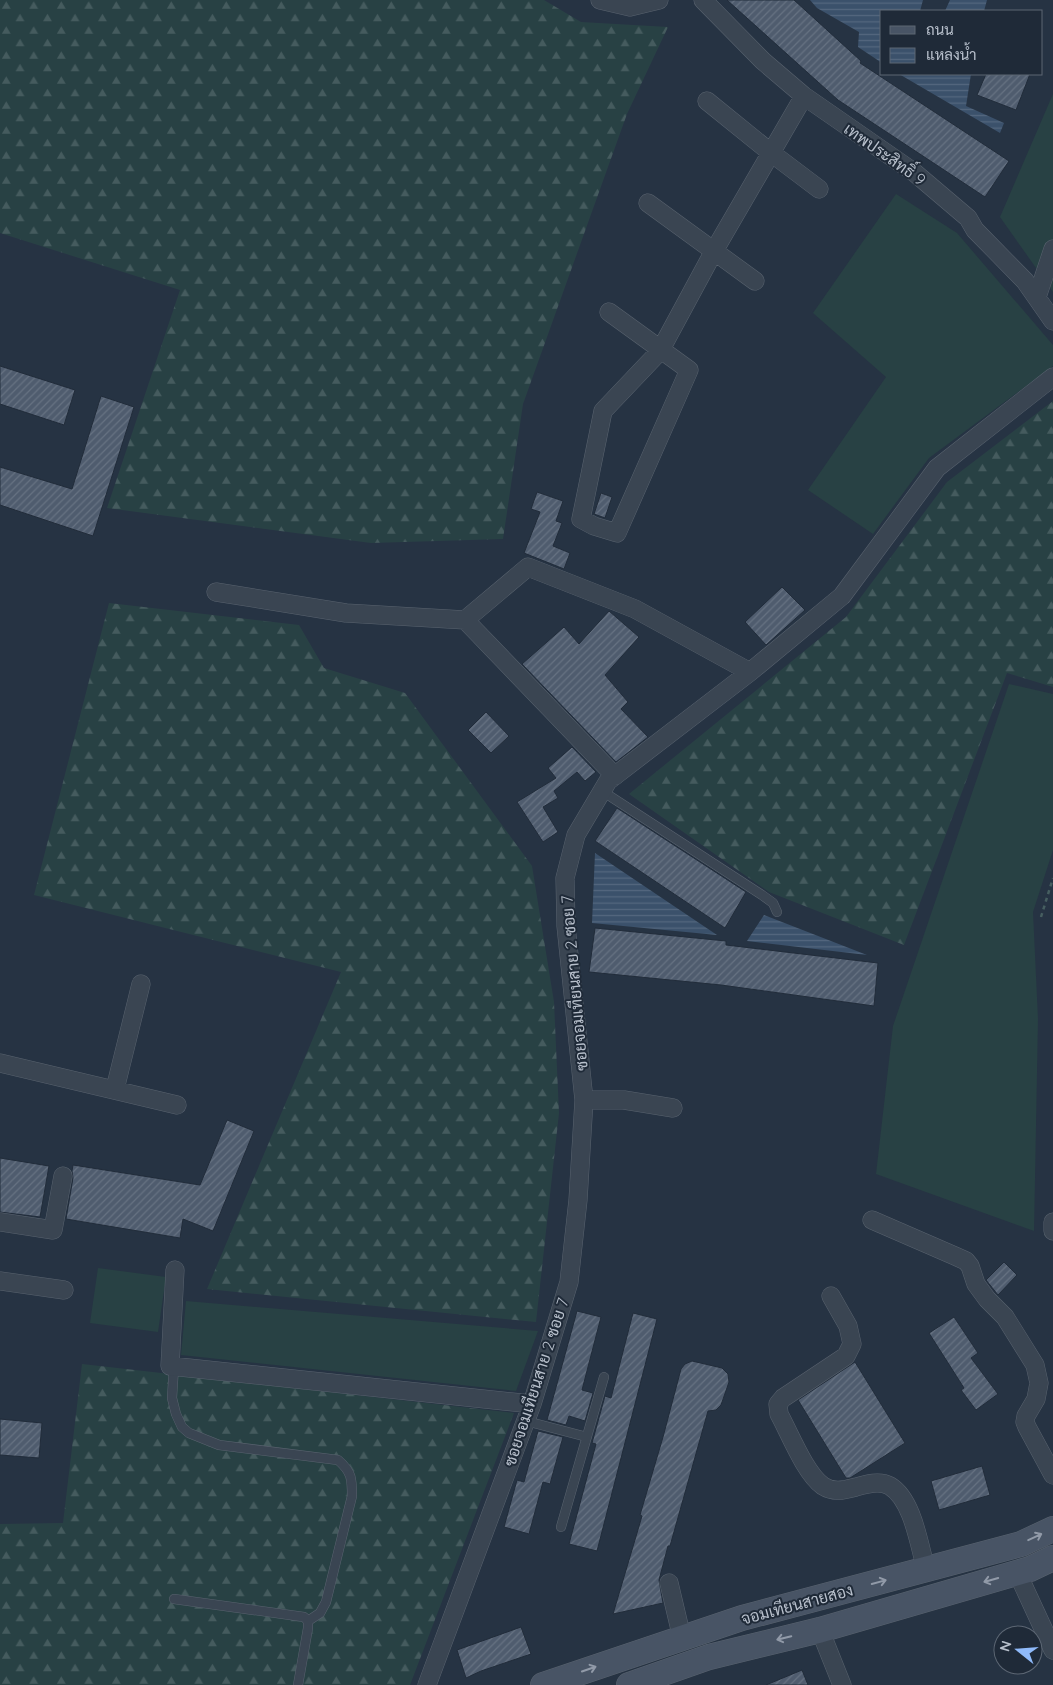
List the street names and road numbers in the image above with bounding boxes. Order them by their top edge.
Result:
street label: เทพประสิทธิ์ 9 [840,115,932,190]
street label: ซอยจอมเทียนสาย 2 ซอย 7 [555,894,592,1072]
street label: ซอยจอมเทียนสาย 2 ซอย 7 [498,1295,573,1469]
street label: จอมเทียนสายสอง [739,1578,855,1629]

